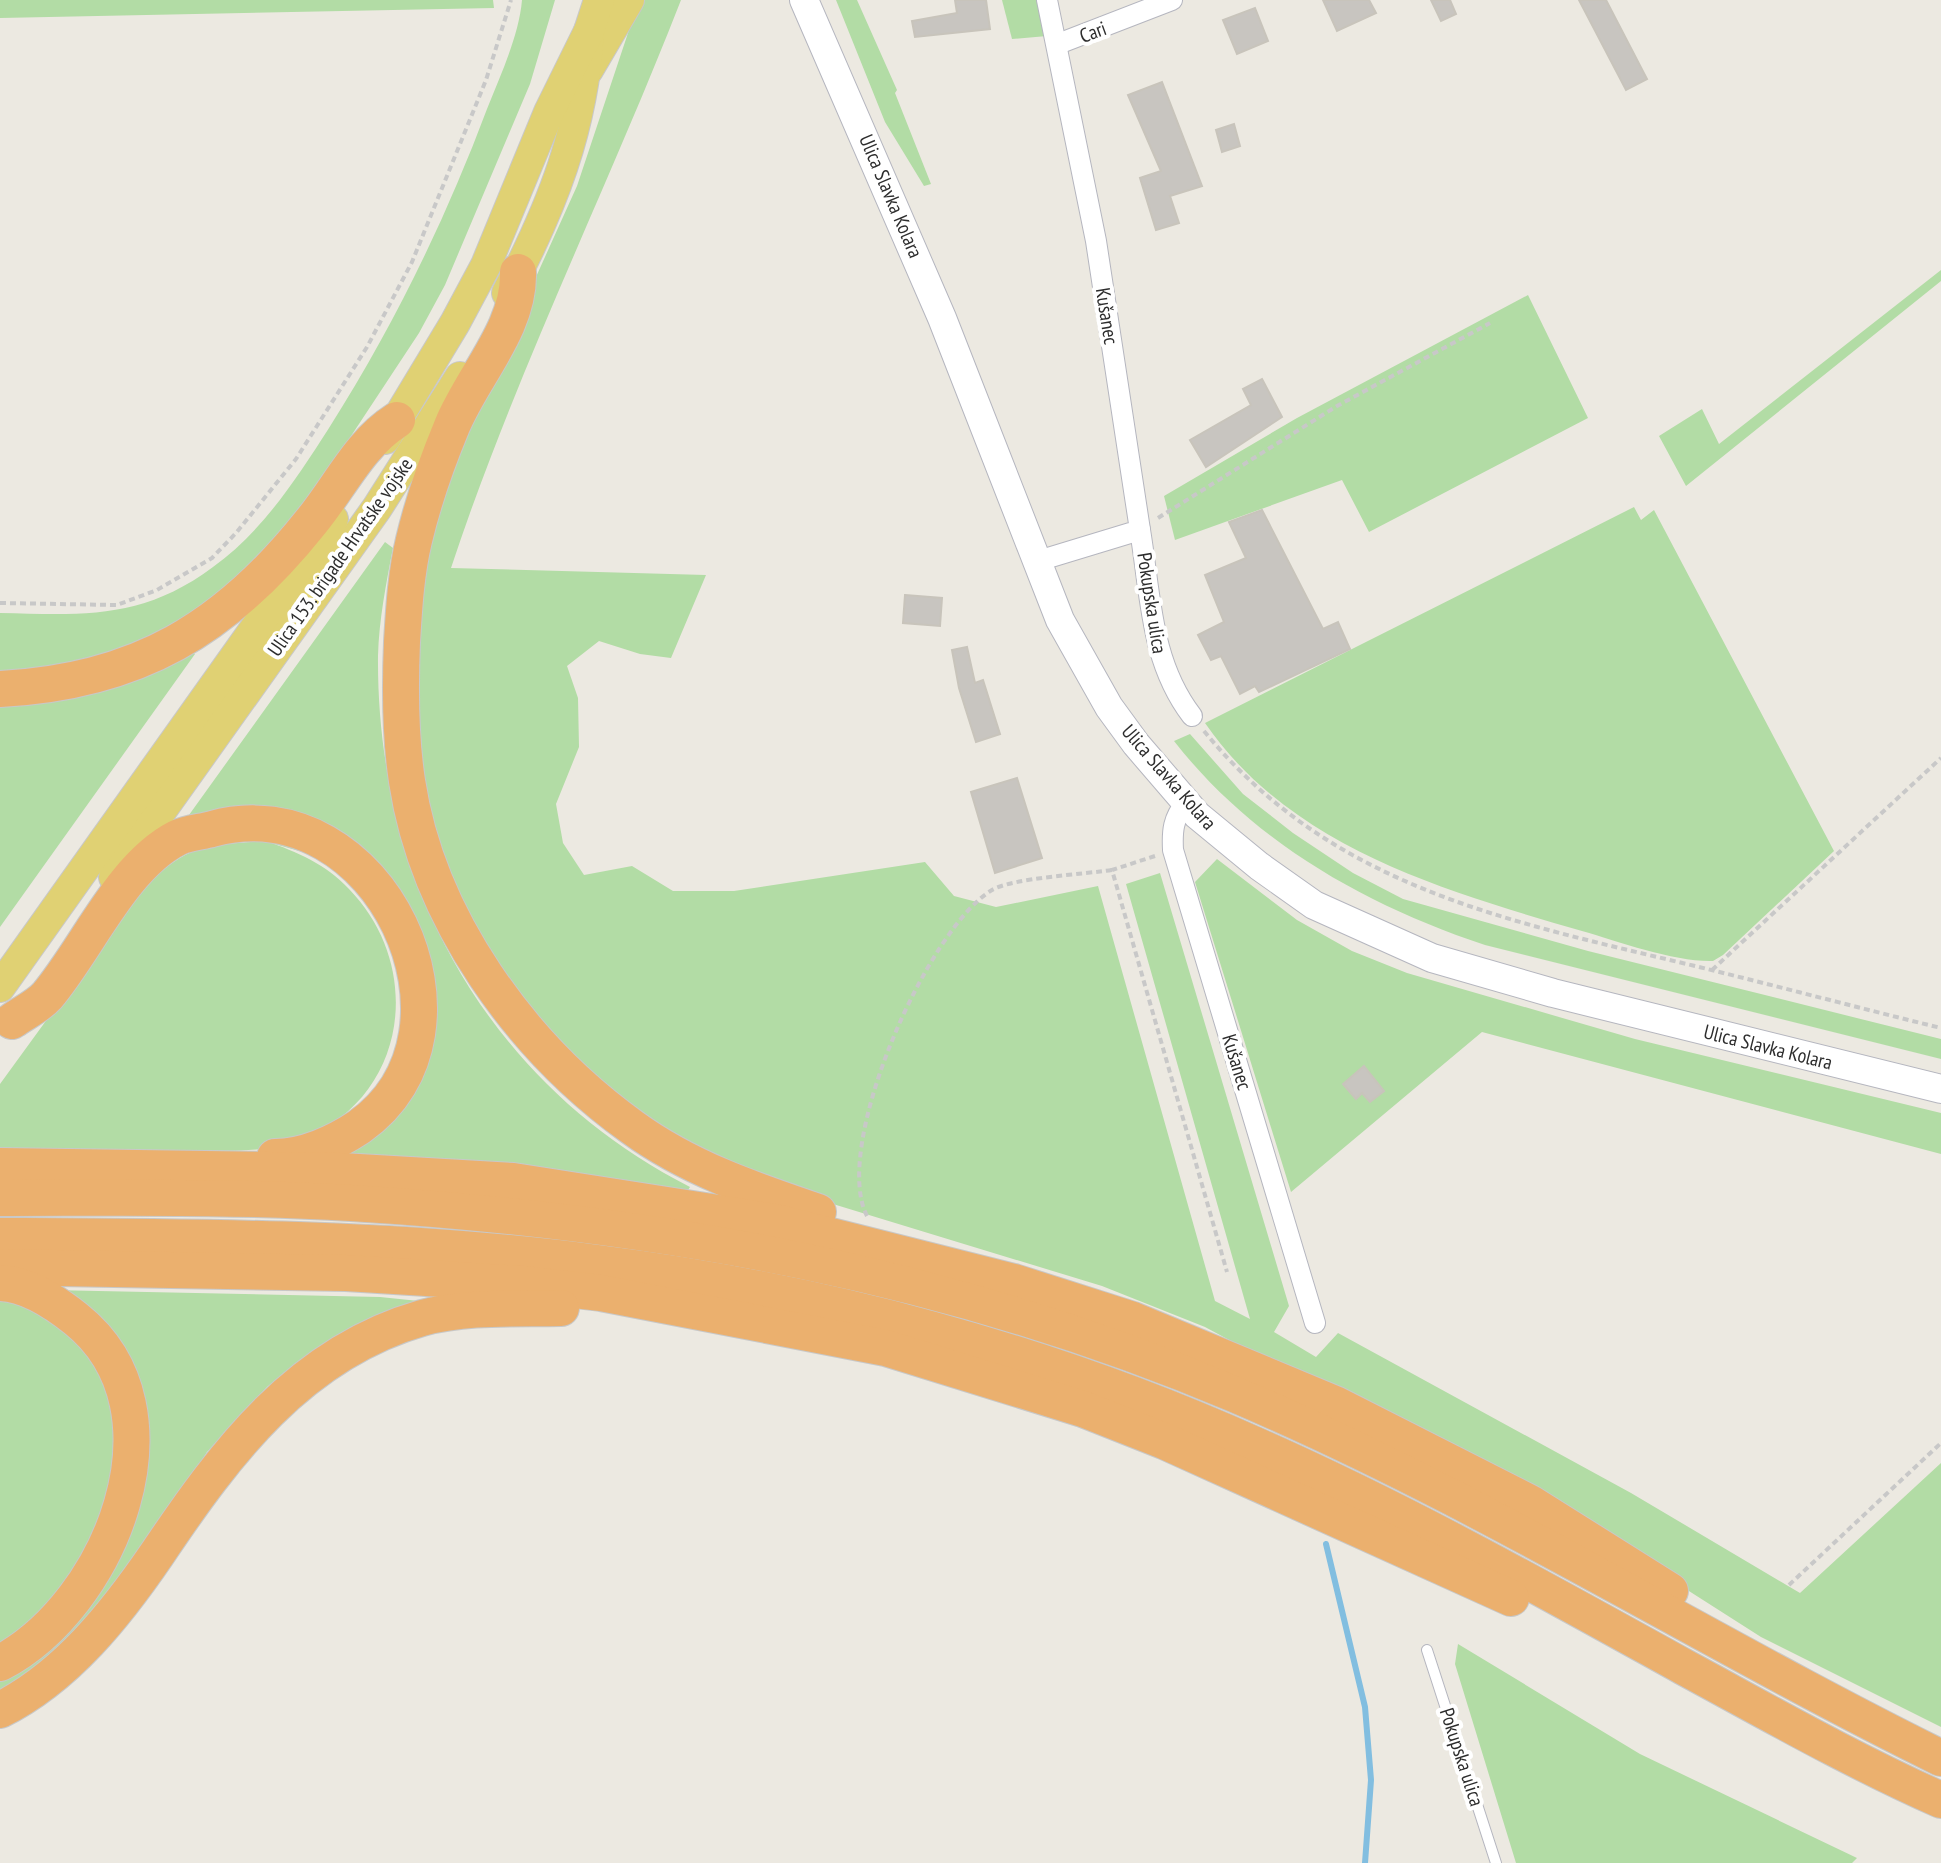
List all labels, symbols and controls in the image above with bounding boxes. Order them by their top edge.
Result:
street label: Cari [1076,15,1110,49]
street label: Ulica Slavka Kolara [853,130,929,262]
street label: Kušanec [1090,286,1124,346]
street label: Ulica 153. brigade Hrvatske vojske [262,453,418,661]
street label: Pokupska ulica [1131,551,1173,655]
street label: Ulica Slavka Kolara [1116,719,1222,835]
street label: Ulica Slavka Kolara [1701,1018,1835,1076]
street label: Kušanec [1216,1031,1258,1093]
street label: Pokupska ulica [1434,1705,1490,1809]

